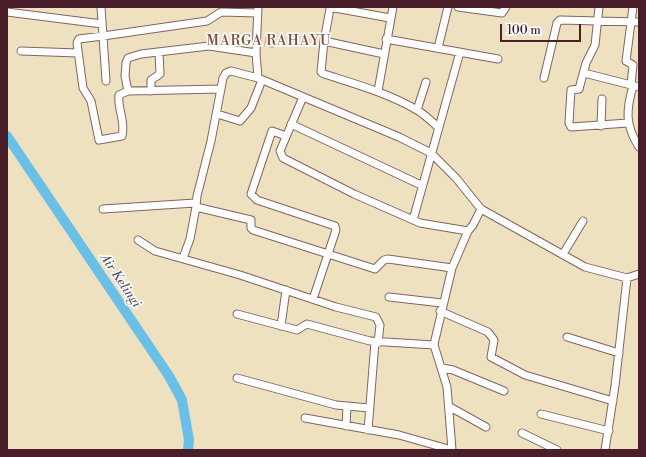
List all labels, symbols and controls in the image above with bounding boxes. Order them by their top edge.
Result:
scale bar [502,16,583,42]
text: 100 m [507,23,541,38]
district label: MARGA RAHAYU [207,34,331,50]
water label: Air Kelingi [96,251,144,311]

